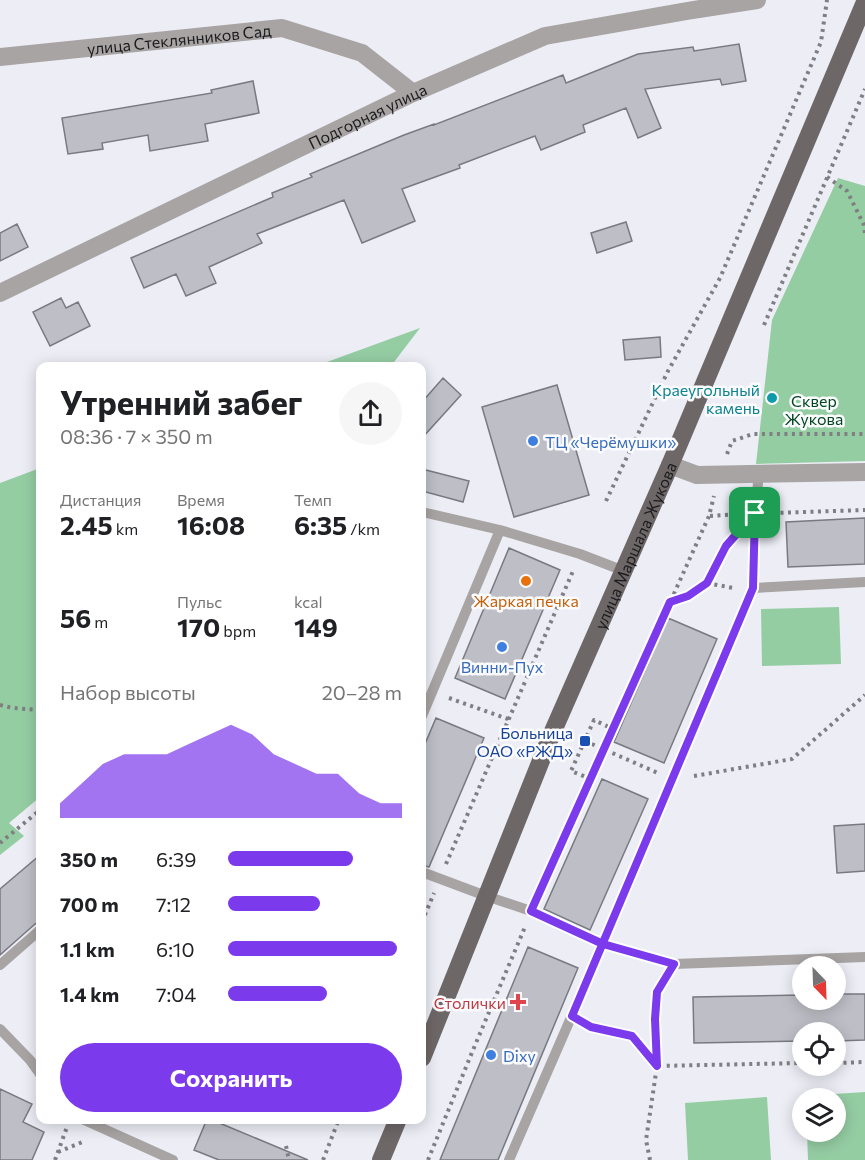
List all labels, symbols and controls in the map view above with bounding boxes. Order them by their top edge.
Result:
street label: улица Стеклянников Сад [86,20,273,58]
street label: Подгорная улица [305,79,429,152]
place label: Краеугольный камень [651,380,760,417]
text: Утренний забег [60,381,302,422]
button: share [339,382,402,445]
marker: Краеугольный камень [765,391,779,405]
park label: Сквер Жукова [785,391,843,428]
text: 08:36 · 7 × 350 m [60,424,213,448]
place label: ТЦ «Черёмушки» [545,432,676,451]
marker: ТЦ «Черёмушки» [526,434,540,448]
street label: улица Маршала Жукова [590,459,680,632]
pin [729,487,780,538]
text: Дистанция [60,490,141,509]
text: Время [177,490,225,509]
text: Темп [294,490,332,509]
icon: arrive [738,496,771,529]
text: 2.45 [60,509,113,540]
text: 16:08 [177,509,245,540]
text: 6:35 [294,509,347,540]
text: km [113,519,138,538]
text: /km [347,519,380,538]
marker: Жаркая печка [519,574,533,588]
place label: Жаркая печка [473,591,579,610]
text: Пульс [177,592,222,611]
text: kcal [294,592,323,611]
text: 56 [60,602,91,633]
text: 170 [177,611,220,642]
text: 149 [294,611,338,642]
text: m [91,612,108,631]
text: bpm [220,621,256,640]
marker: Винни-Пух [495,640,509,654]
place label: Винни-Пух [461,657,544,676]
text: Набор высоты [60,680,196,704]
text: 20–28 m [322,680,402,704]
place label: Больница ОАО «РЖД» [477,723,573,760]
marker: Больница ОАО «РЖД» [578,734,592,748]
text: 350 m [60,847,118,871]
text: 6:39 [156,847,196,871]
text: 700 m [60,892,119,916]
text: 7:12 [156,892,191,916]
text: 1.1 km [60,937,115,961]
text: 6:10 [156,937,194,961]
north arrow [792,956,846,1010]
map controls [792,956,846,1142]
text: 1.4 km [60,982,119,1006]
text: 7:04 [156,982,196,1006]
place label: Столички [434,993,506,1012]
marker: Столички [511,995,525,1009]
button: locate [792,1022,846,1076]
button: Сохранить [60,1043,402,1112]
place label: Dixy [503,1046,536,1065]
marker: Dixy [484,1048,498,1062]
button: layers [792,1088,846,1142]

